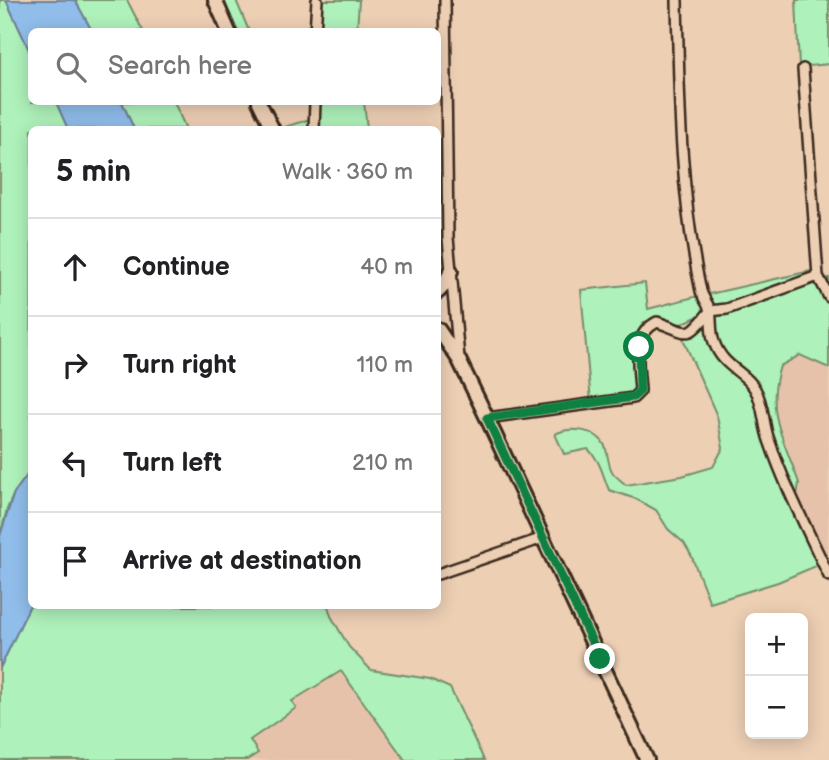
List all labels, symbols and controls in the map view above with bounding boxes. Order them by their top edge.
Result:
search box [28,28,441,105]
icon: search [52,48,90,86]
text: Search here [108,51,252,82]
text: 5 min [56,154,131,190]
text: Walk · 360 m [282,158,413,186]
icon: ahead [56,248,94,286]
text: Continue [123,252,230,283]
text: 40 m [360,253,413,281]
route start [623,331,654,362]
icon: right [56,346,94,384]
text: Turn right [123,350,236,381]
text: 110 m [356,351,413,379]
icon: left [56,444,94,482]
text: Turn left [123,448,222,479]
text: 210 m [352,449,413,477]
icon: arrive [56,542,94,580]
text: Arrive at destination [123,546,362,577]
map controls [745,613,808,739]
button: + [745,613,808,676]
route end [584,643,615,674]
button: − [745,676,808,739]

